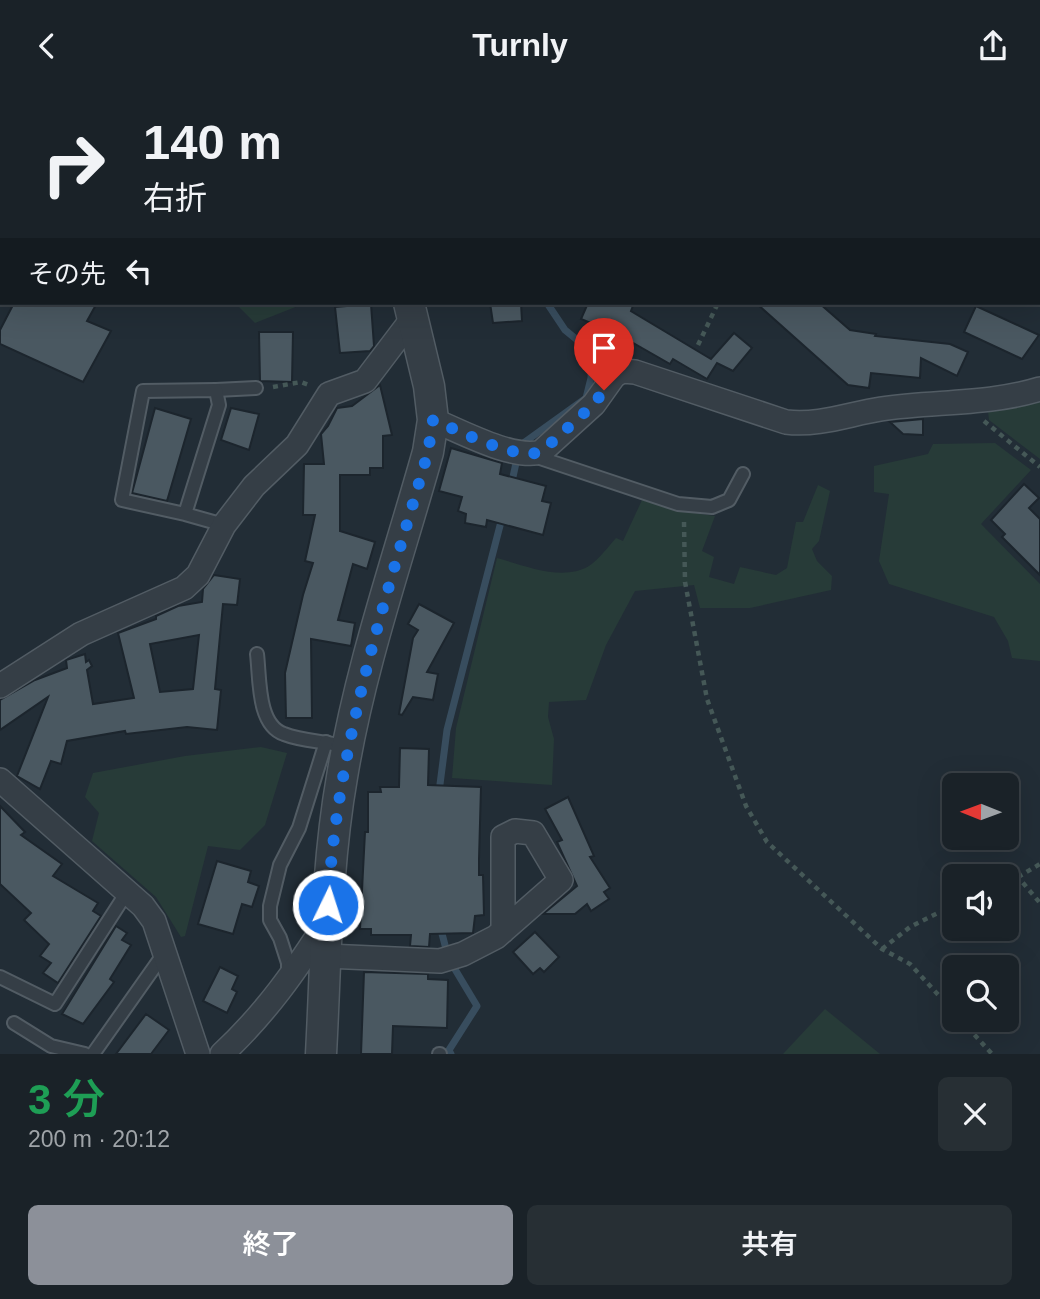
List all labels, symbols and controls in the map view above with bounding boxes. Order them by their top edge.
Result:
icon: back [28,27,66,65]
text: Turnly [472,27,568,63]
icon: share [974,27,1012,65]
text: 140 m [143,115,282,169]
icon: right [28,119,119,210]
text: 右折 [143,180,207,216]
icon: left [120,252,158,290]
text: その先 [28,259,106,289]
pin [574,318,634,390]
icon: arrive [585,329,623,367]
north arrow [942,773,1018,851]
map controls [942,773,1019,1032]
button: sound [942,864,1019,941]
position arrow [291,868,365,942]
button: search [942,955,1019,1032]
text: 3 分 [28,1076,105,1123]
button: close [938,1077,1012,1151]
text: 200 m · 20:12 [28,1126,170,1152]
button: 終了 [28,1205,513,1285]
button: 共有 [527,1205,1012,1285]

